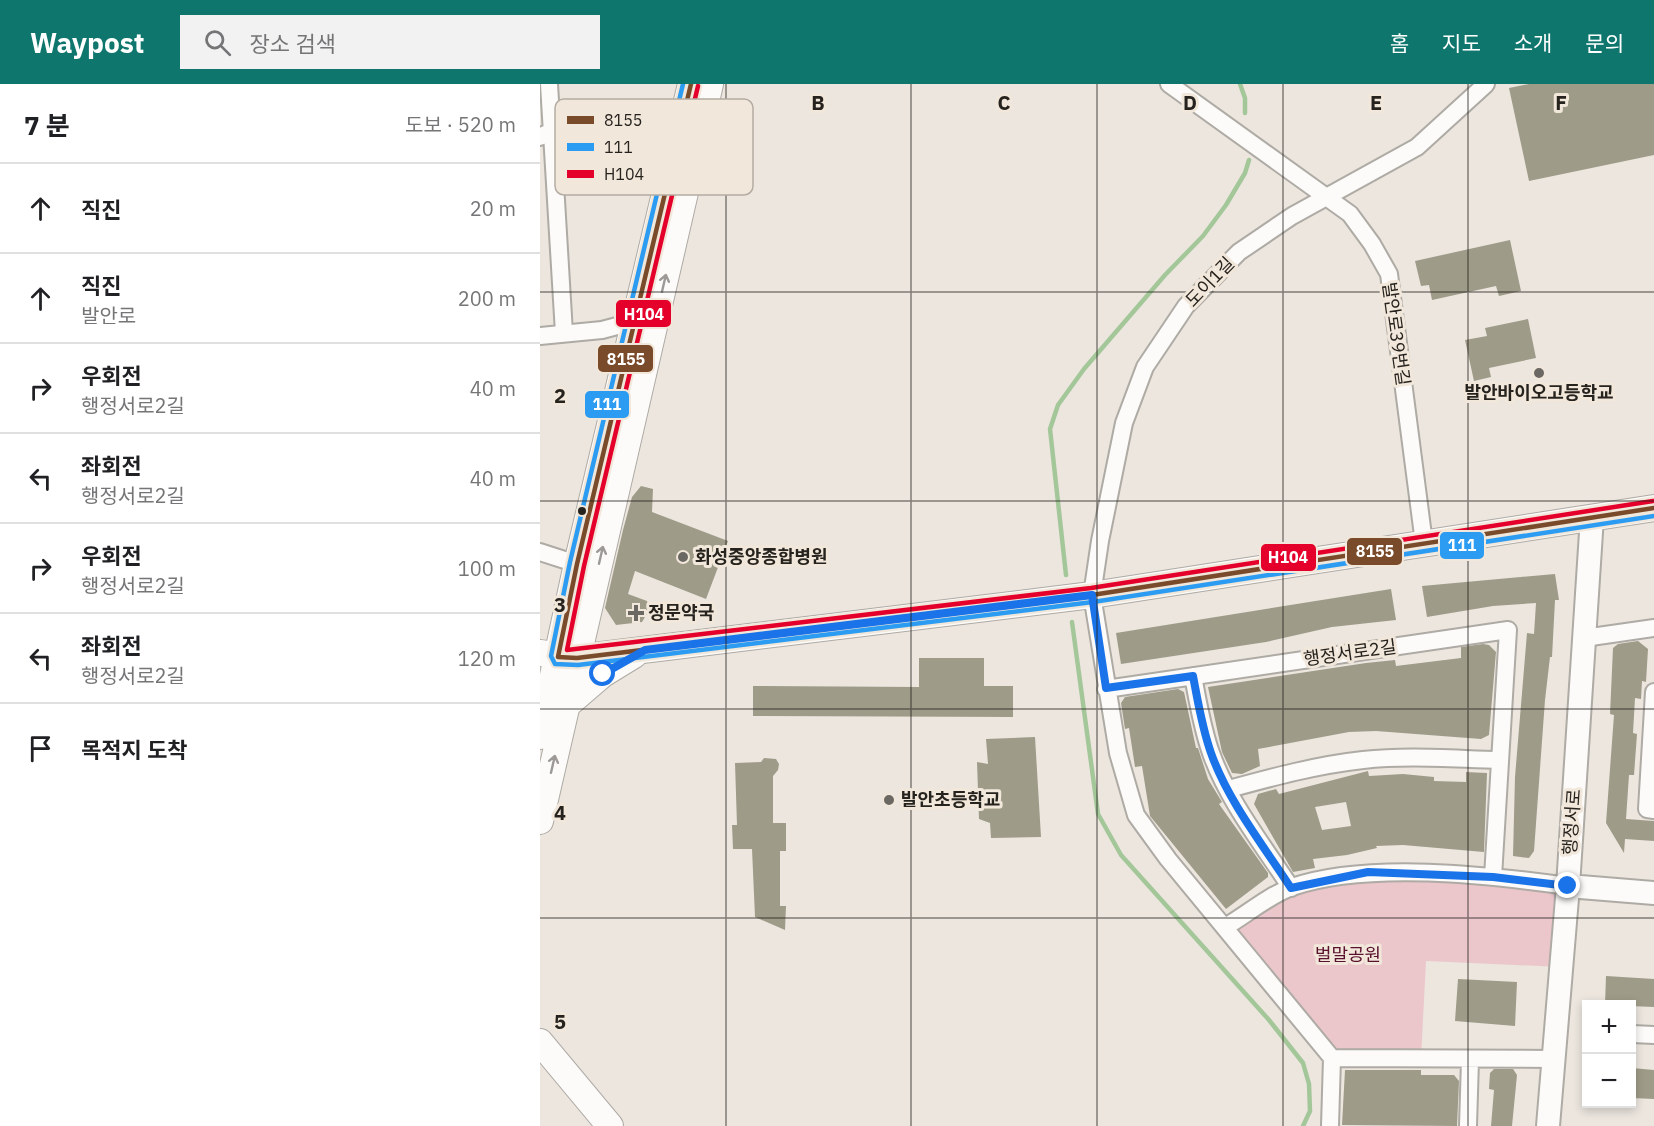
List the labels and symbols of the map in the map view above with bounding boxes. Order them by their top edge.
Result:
text: B [811,89,825,116]
text: C [997,89,1011,116]
text: D [1183,89,1197,116]
text: E [1370,89,1382,116]
text: F [1555,89,1567,116]
legend [555,99,753,195]
text: 8155 [604,110,642,130]
text: 111 [604,137,633,157]
text: H104 [604,164,644,184]
street label: 도이1길 [1180,252,1239,311]
one-way arrow [658,274,670,293]
street label: 발안로39번길 [1378,281,1415,387]
line badge: H104 [615,299,672,328]
text: H104 [624,304,665,324]
line badge: 8155 [597,344,654,373]
text: 8155 [607,349,646,369]
marker: 발안바이오고등학교 [1532,366,1546,380]
place label: 발안바이오고등학교 [1464,381,1614,404]
text: 2 [554,382,566,409]
line badge: 111 [584,390,630,419]
text: 111 [593,394,622,414]
unlabelled marker [576,505,588,517]
line badge: 111 [1439,531,1485,560]
text: 111 [1448,535,1477,555]
line badge: 8155 [1346,537,1403,566]
text: 8155 [1356,541,1395,561]
line badge: H104 [1260,543,1317,572]
place label: 화성중앙종합병원 [695,545,827,568]
one-way arrow [596,546,608,565]
text: H104 [1268,547,1309,567]
marker: 화성중앙종합병원 [676,550,690,564]
text: 3 [554,591,566,618]
place label: 정문약국 [648,601,714,624]
marker: 정문약국 [629,606,643,620]
street label: 행정서로2길 [1302,635,1398,670]
route start [589,660,615,686]
one-way arrow [548,755,560,774]
place label: 발안초등학교 [901,788,1000,811]
street label: 행정서로 [1558,788,1585,856]
marker: 발안초등학교 [882,793,896,807]
text: 4 [554,799,566,826]
route end [1554,872,1580,898]
park label: 벌말공원 [1315,943,1381,966]
text: 5 [554,1008,566,1035]

